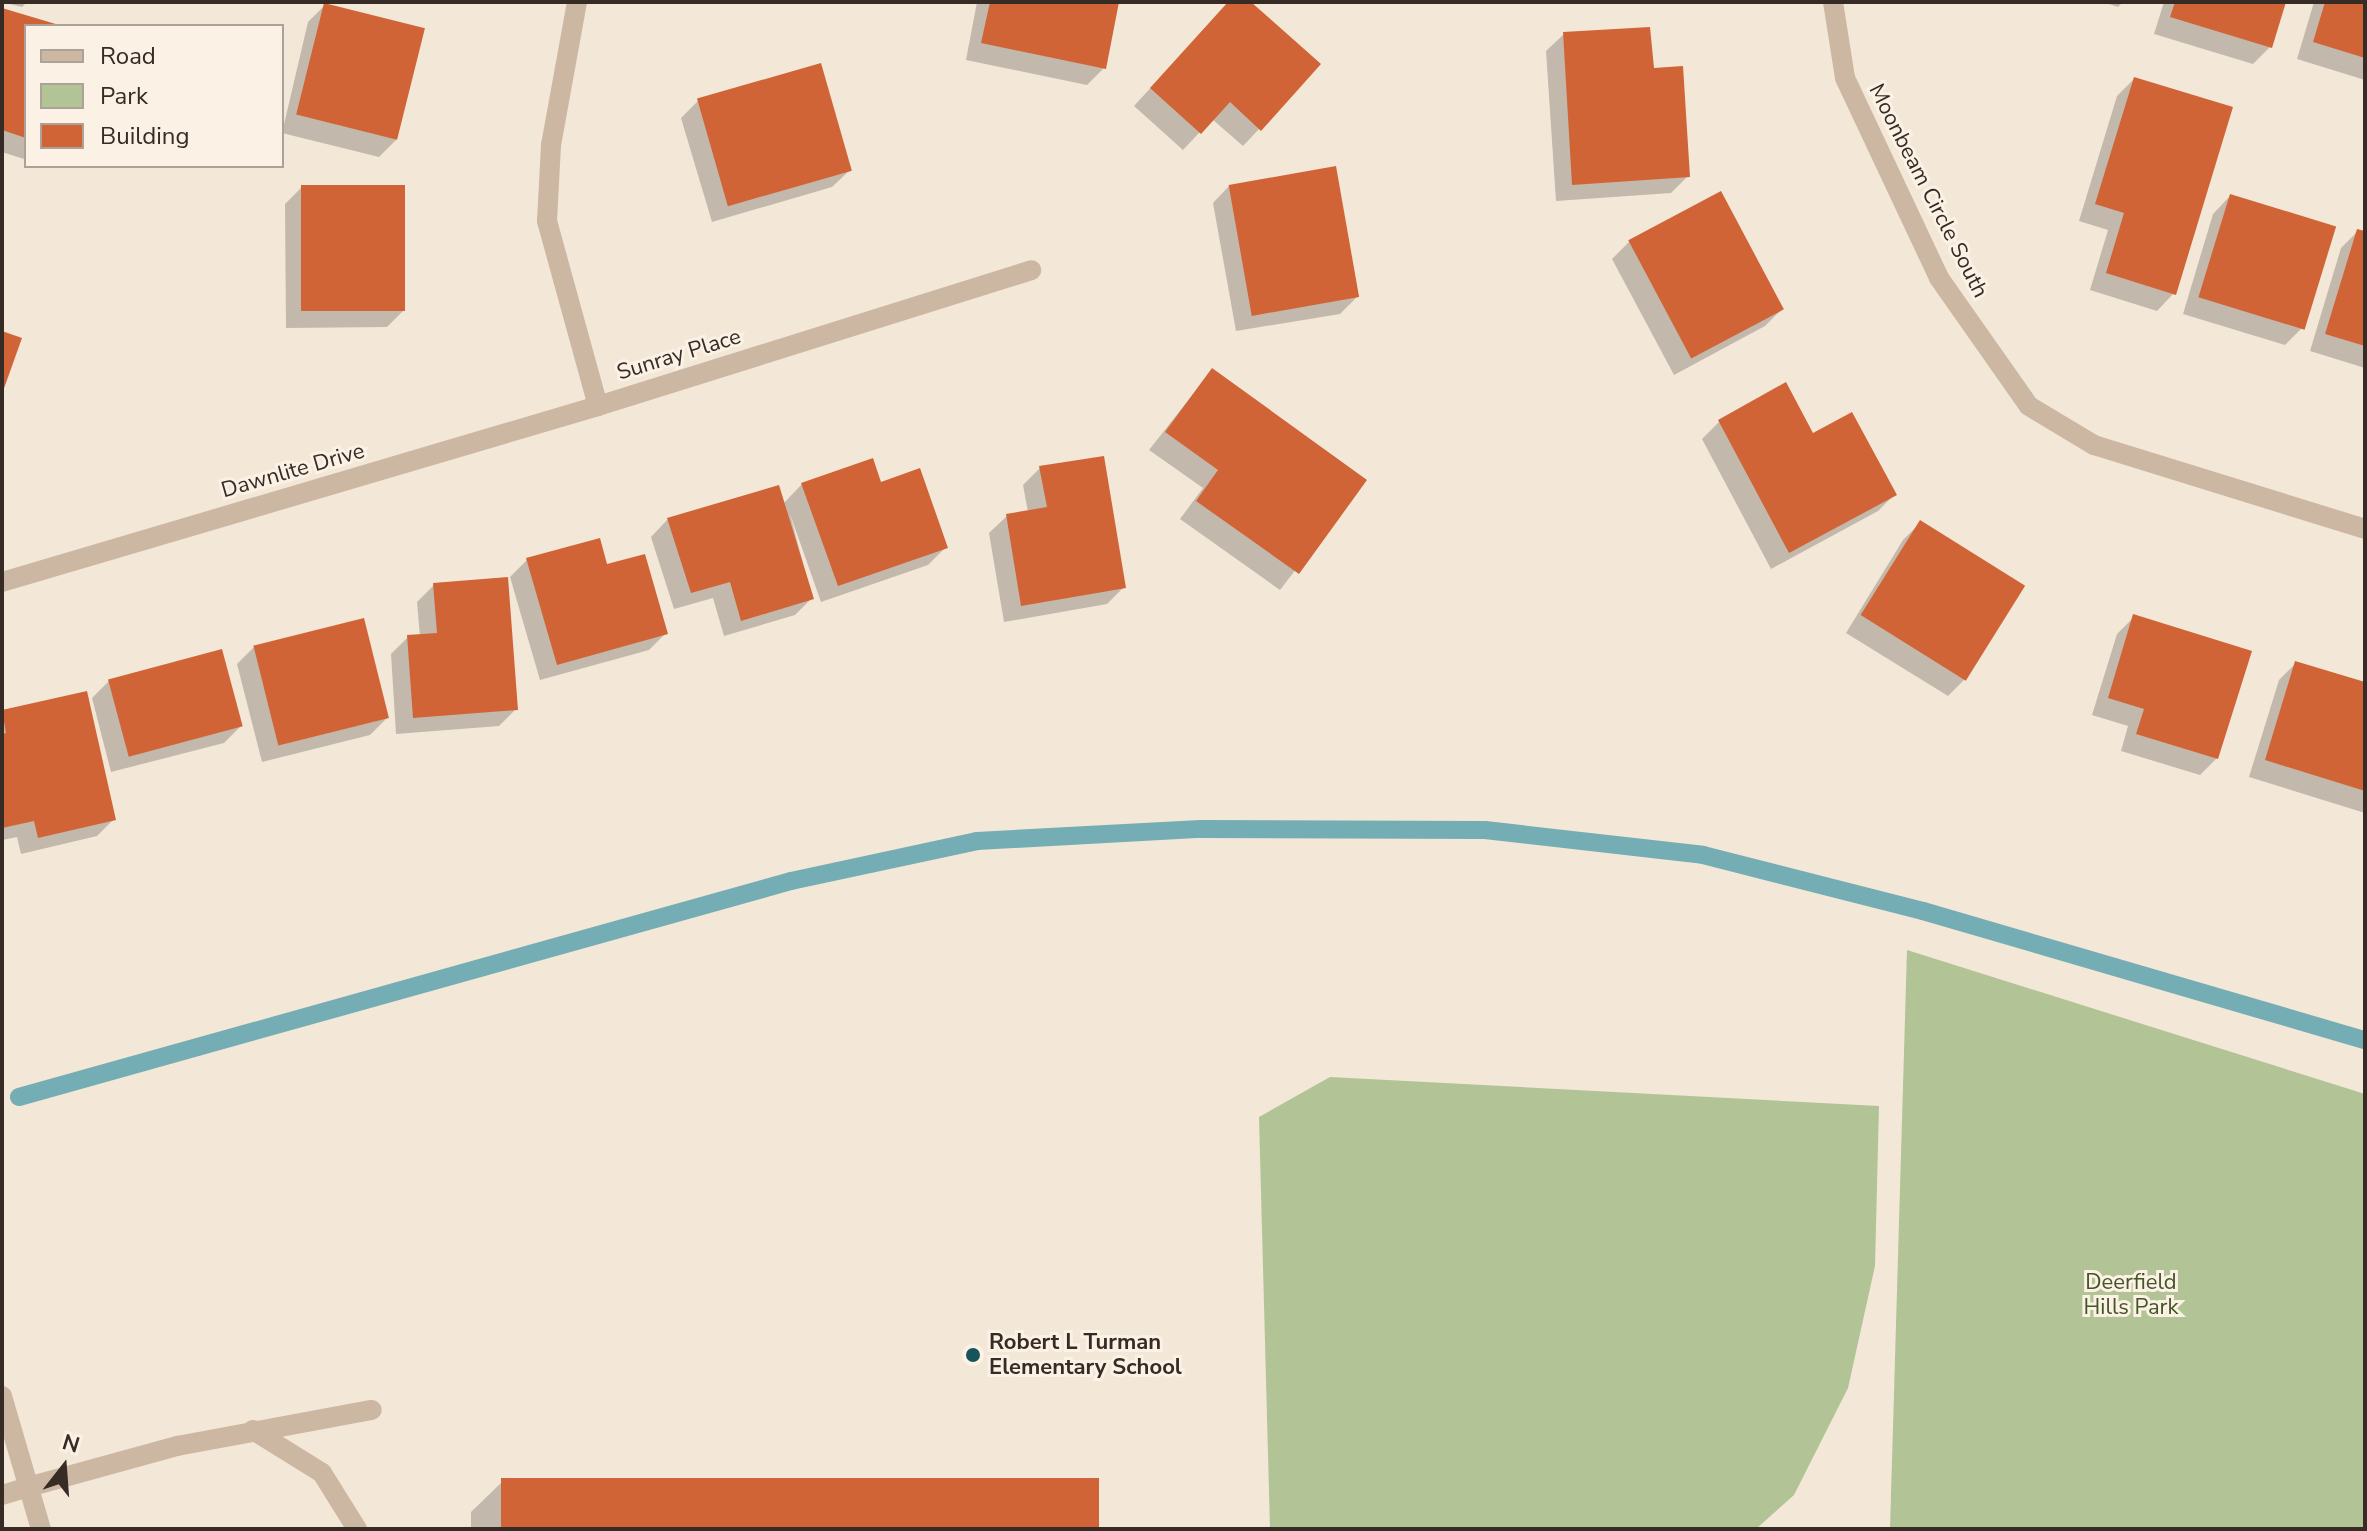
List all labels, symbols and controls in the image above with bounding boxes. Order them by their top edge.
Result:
legend [24,24,284,168]
text: Road [100,40,156,72]
text: Park [100,80,148,112]
street label: Moonbeam Circle South [1863,80,1993,302]
text: Building [100,120,190,152]
street label: Sunray Place [614,324,744,386]
street label: Dawnlite Drive [218,438,368,504]
park label: Deerfield Hills Park [2084,1269,2178,1320]
place label: Robert L Turman Elementary School [989,1329,1182,1380]
marker: Robert L Turman Elementary School [964,1346,982,1364]
north arrow [24,1427,104,1507]
text: N [59,1427,83,1461]

